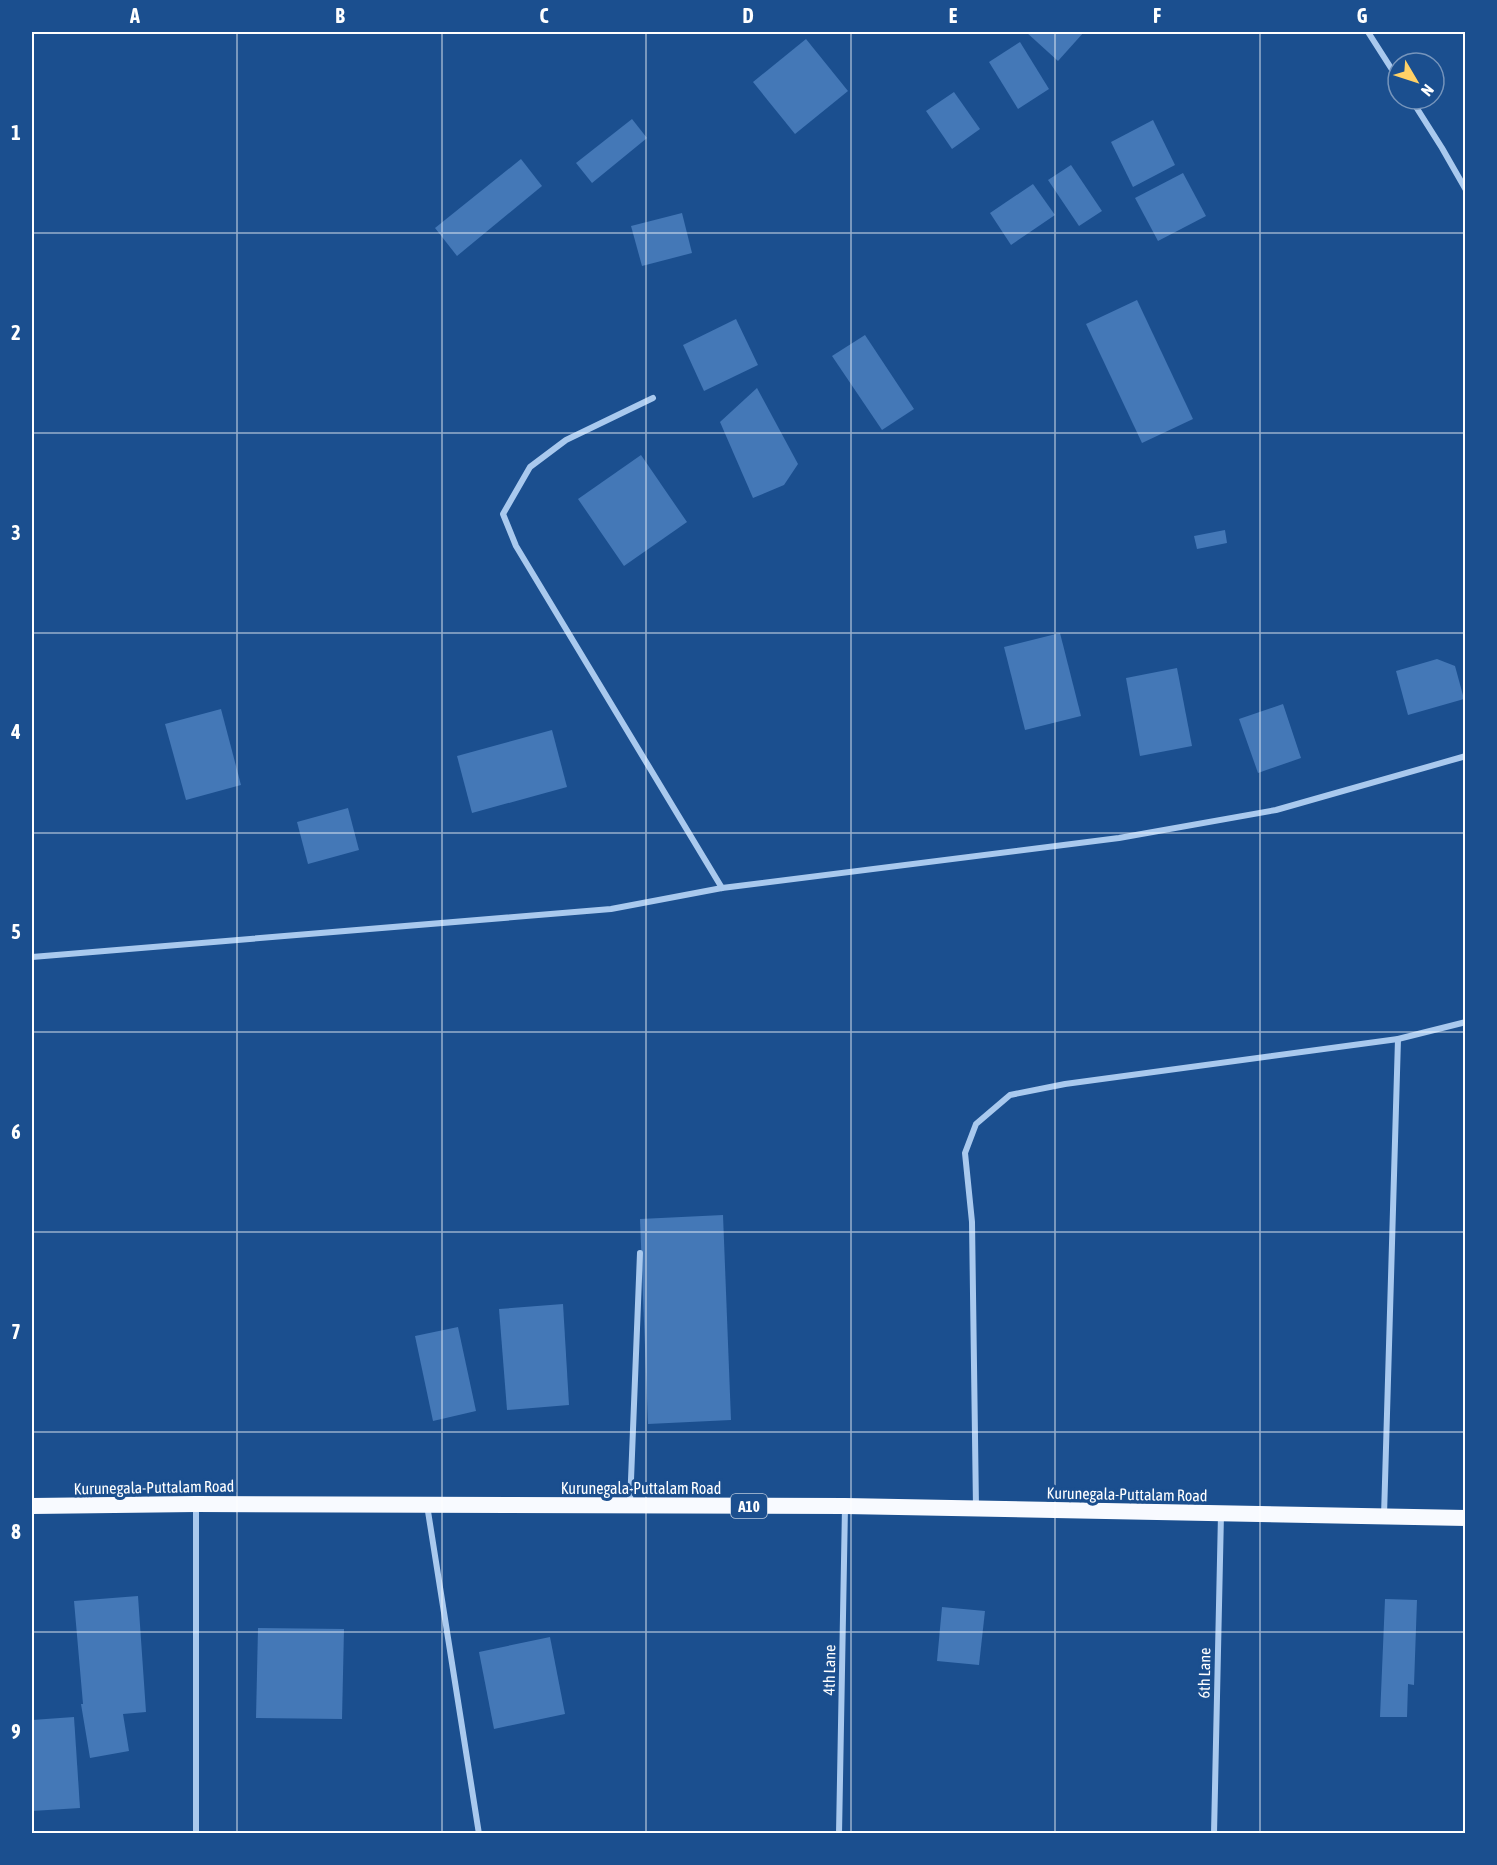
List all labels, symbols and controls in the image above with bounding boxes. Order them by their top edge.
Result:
text: A [129,4,140,27]
text: B [335,4,345,27]
text: C [540,4,549,27]
text: D [742,4,754,27]
text: E [949,4,958,27]
text: F [1153,4,1161,27]
text: G [1357,4,1368,27]
north arrow [1386,51,1446,111]
text: N [1418,81,1438,100]
text: 1 [11,121,21,144]
text: 2 [11,321,21,344]
text: 3 [11,521,21,544]
text: 4 [10,720,21,743]
text: 5 [11,920,21,943]
text: 6 [11,1120,21,1143]
text: 7 [11,1320,21,1343]
street label: Kurunegala-Puttalam Road [73,1477,235,1498]
street label: Kurunegala-Puttalam Road [561,1479,721,1498]
street label: Kurunegala-Puttalam Road [1046,1484,1208,1505]
road number: A10 [731,1494,767,1518]
text: 8 [11,1520,21,1543]
street label: 4th Lane [820,1644,838,1696]
street label: 6th Lane [1195,1647,1213,1699]
text: 9 [11,1720,21,1743]

